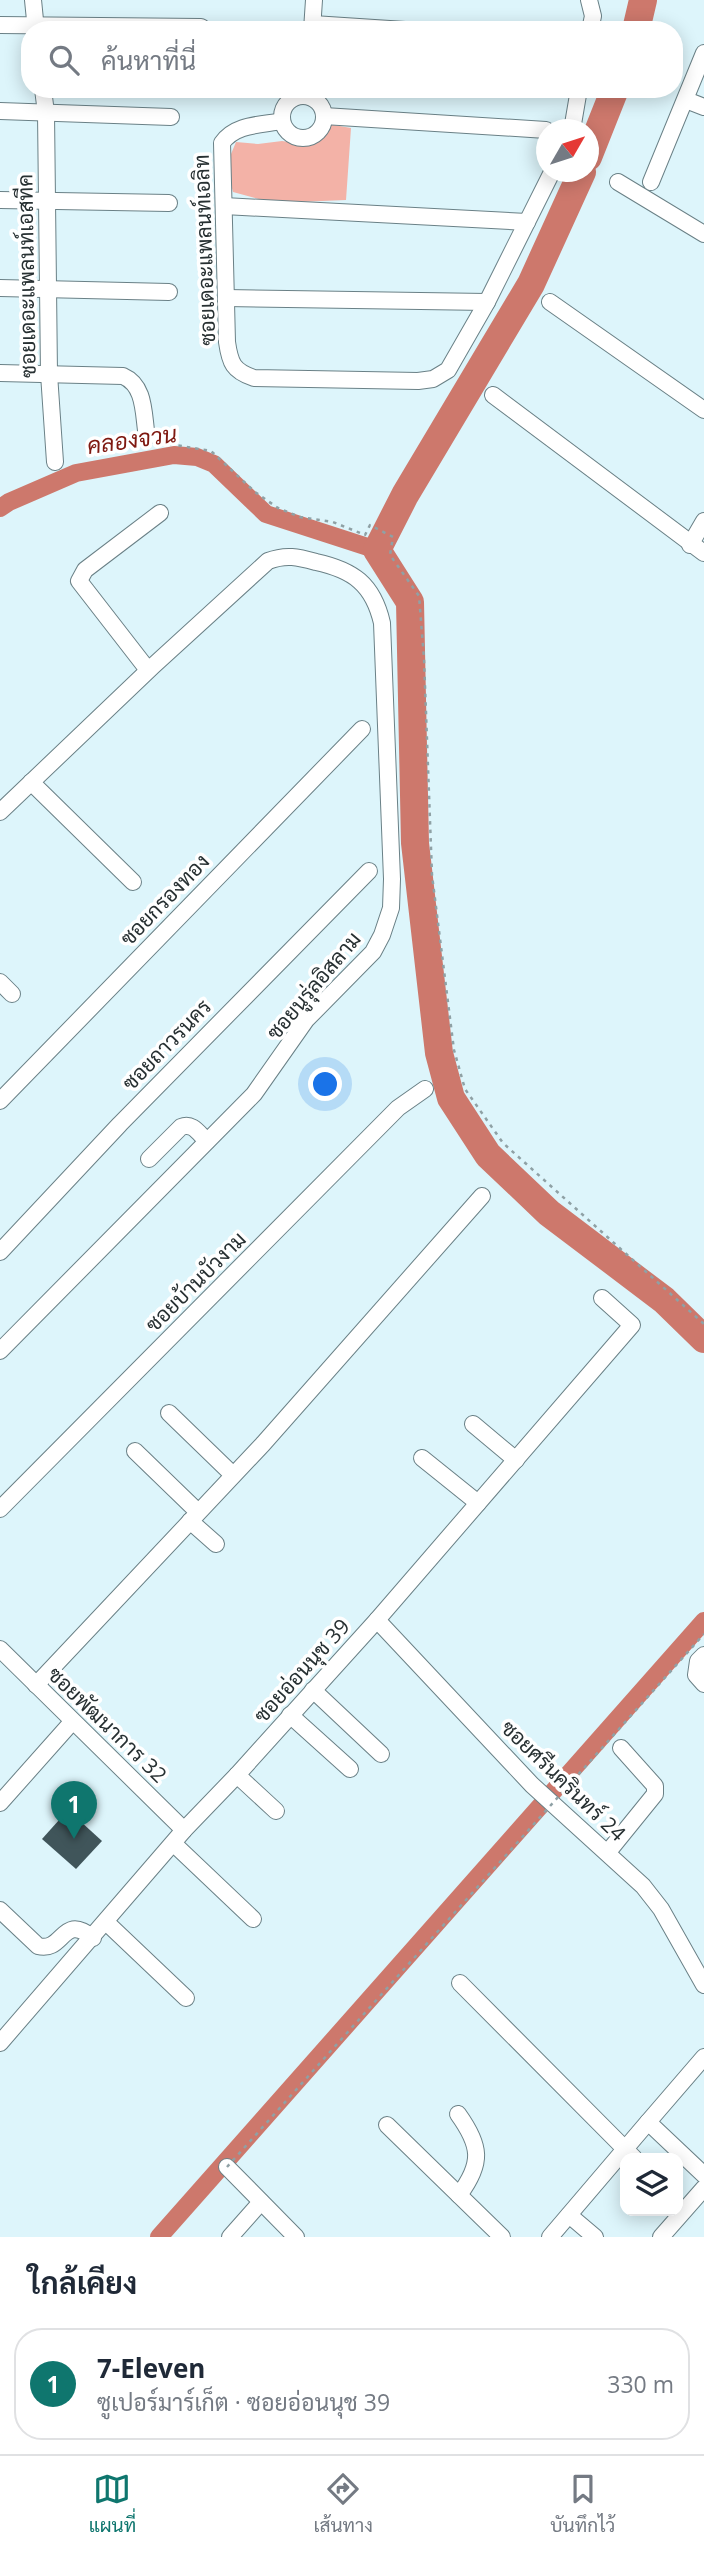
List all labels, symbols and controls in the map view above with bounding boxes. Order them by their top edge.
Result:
search box [21,21,683,98]
icon: search [45,41,83,79]
text: ค้นหาที่นี่ [101,42,196,78]
north arrow [536,119,599,182]
street label: ซอยเดอะแพลนท์เอลิท [187,154,221,346]
street label: ซอยเดอะแพลนท์เอสทีค [10,174,42,378]
water label: คลองจวน [85,417,179,461]
street label: ซอยกรองทอง [114,847,215,951]
street label: ซอยนูรุ่ลอิสลาม [260,926,368,1046]
street label: ซอยถาวรนคร [116,993,217,1096]
your location [308,1067,342,1101]
street label: ซอยบ้านบัวงาม [139,1225,252,1338]
street label: ซอยอ่อนนุช 39 [247,1612,356,1729]
street label: ซอยพัฒนาการ 32 [42,1660,173,1788]
street label: ซอยศรีนครินทร์ 24 [495,1714,632,1847]
pin: 1 [51,1781,97,1839]
map controls [620,2153,683,2216]
button: layers [620,2153,683,2216]
text: ใกล้เคียง [28,2262,137,2303]
text: 7-Eleven [97,2350,205,2386]
text: 1 [46,2368,60,2400]
text: 330 m [607,2368,674,2400]
text: ซูเปอร์มาร์เก็ต · ซอยอ่อนนุช 39 [97,2386,390,2418]
tab: แผนที่ [89,2470,136,2538]
tab: เส้นทาง [314,2470,373,2538]
tab: บันทึกไว้ [550,2470,615,2538]

